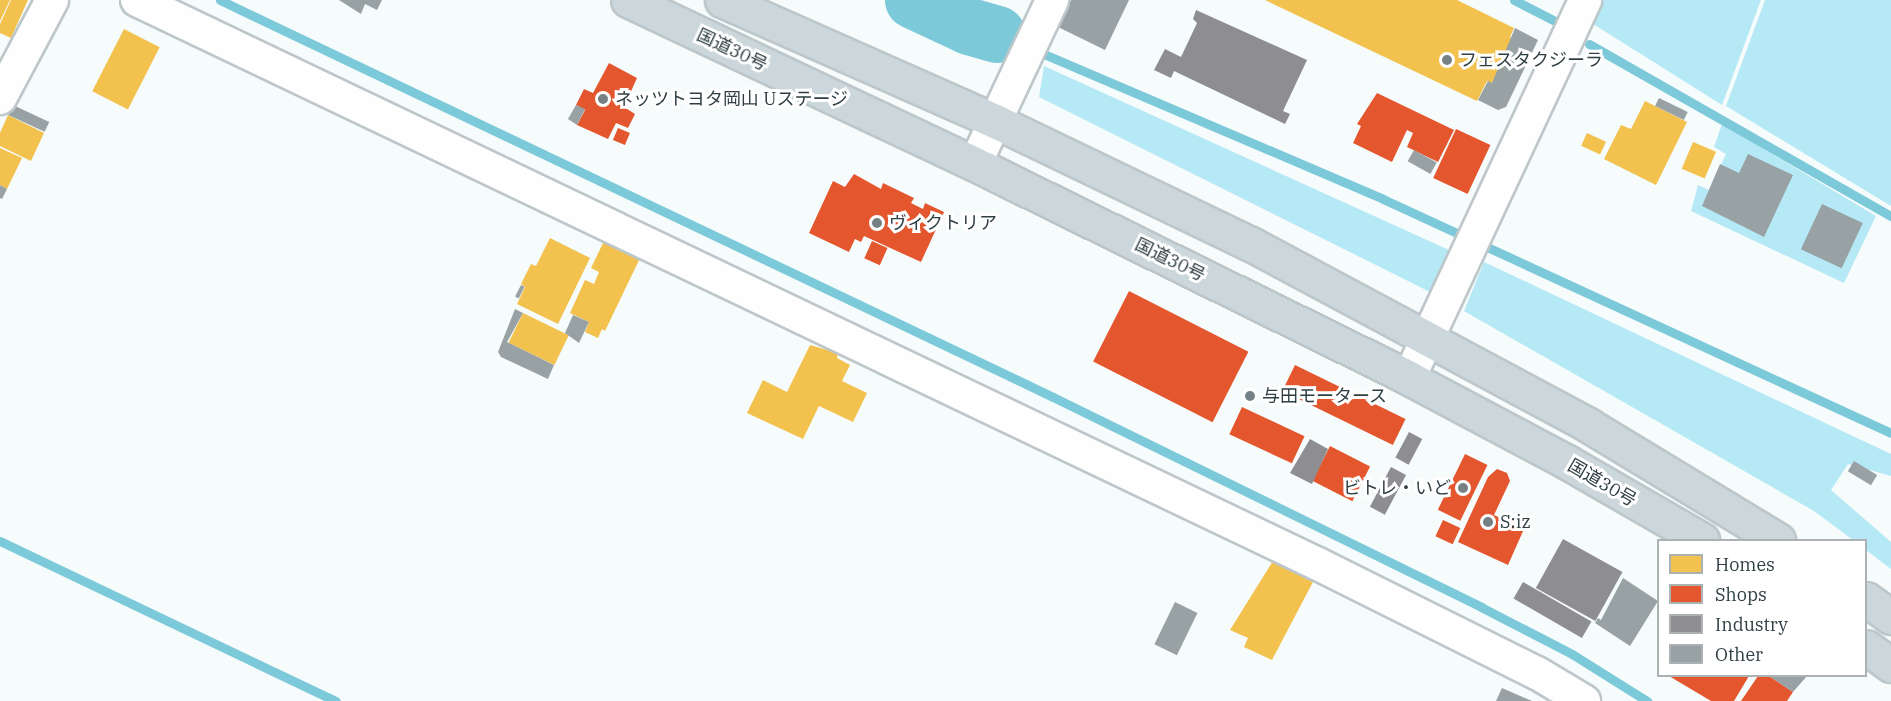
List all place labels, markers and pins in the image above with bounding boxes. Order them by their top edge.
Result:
place label: フェスタクジーラ [1459,49,1603,71]
marker: フェスタクジーラ [1440,53,1454,67]
place label: ネッツトヨタ岡山 Uステージ [615,88,848,110]
marker: ネッツトヨタ岡山 Uステージ [596,92,610,106]
place label: ヴィクトリア [889,212,997,234]
marker: ヴィクトリア [870,216,884,230]
place label: 与田モータース [1262,385,1388,407]
marker: 与田モータース [1243,389,1257,403]
place label: ビトレ・いど [1343,477,1451,499]
marker: ビトレ・いど [1456,481,1470,495]
place label: S:iz [1500,511,1531,533]
marker: S:iz [1481,515,1495,529]

